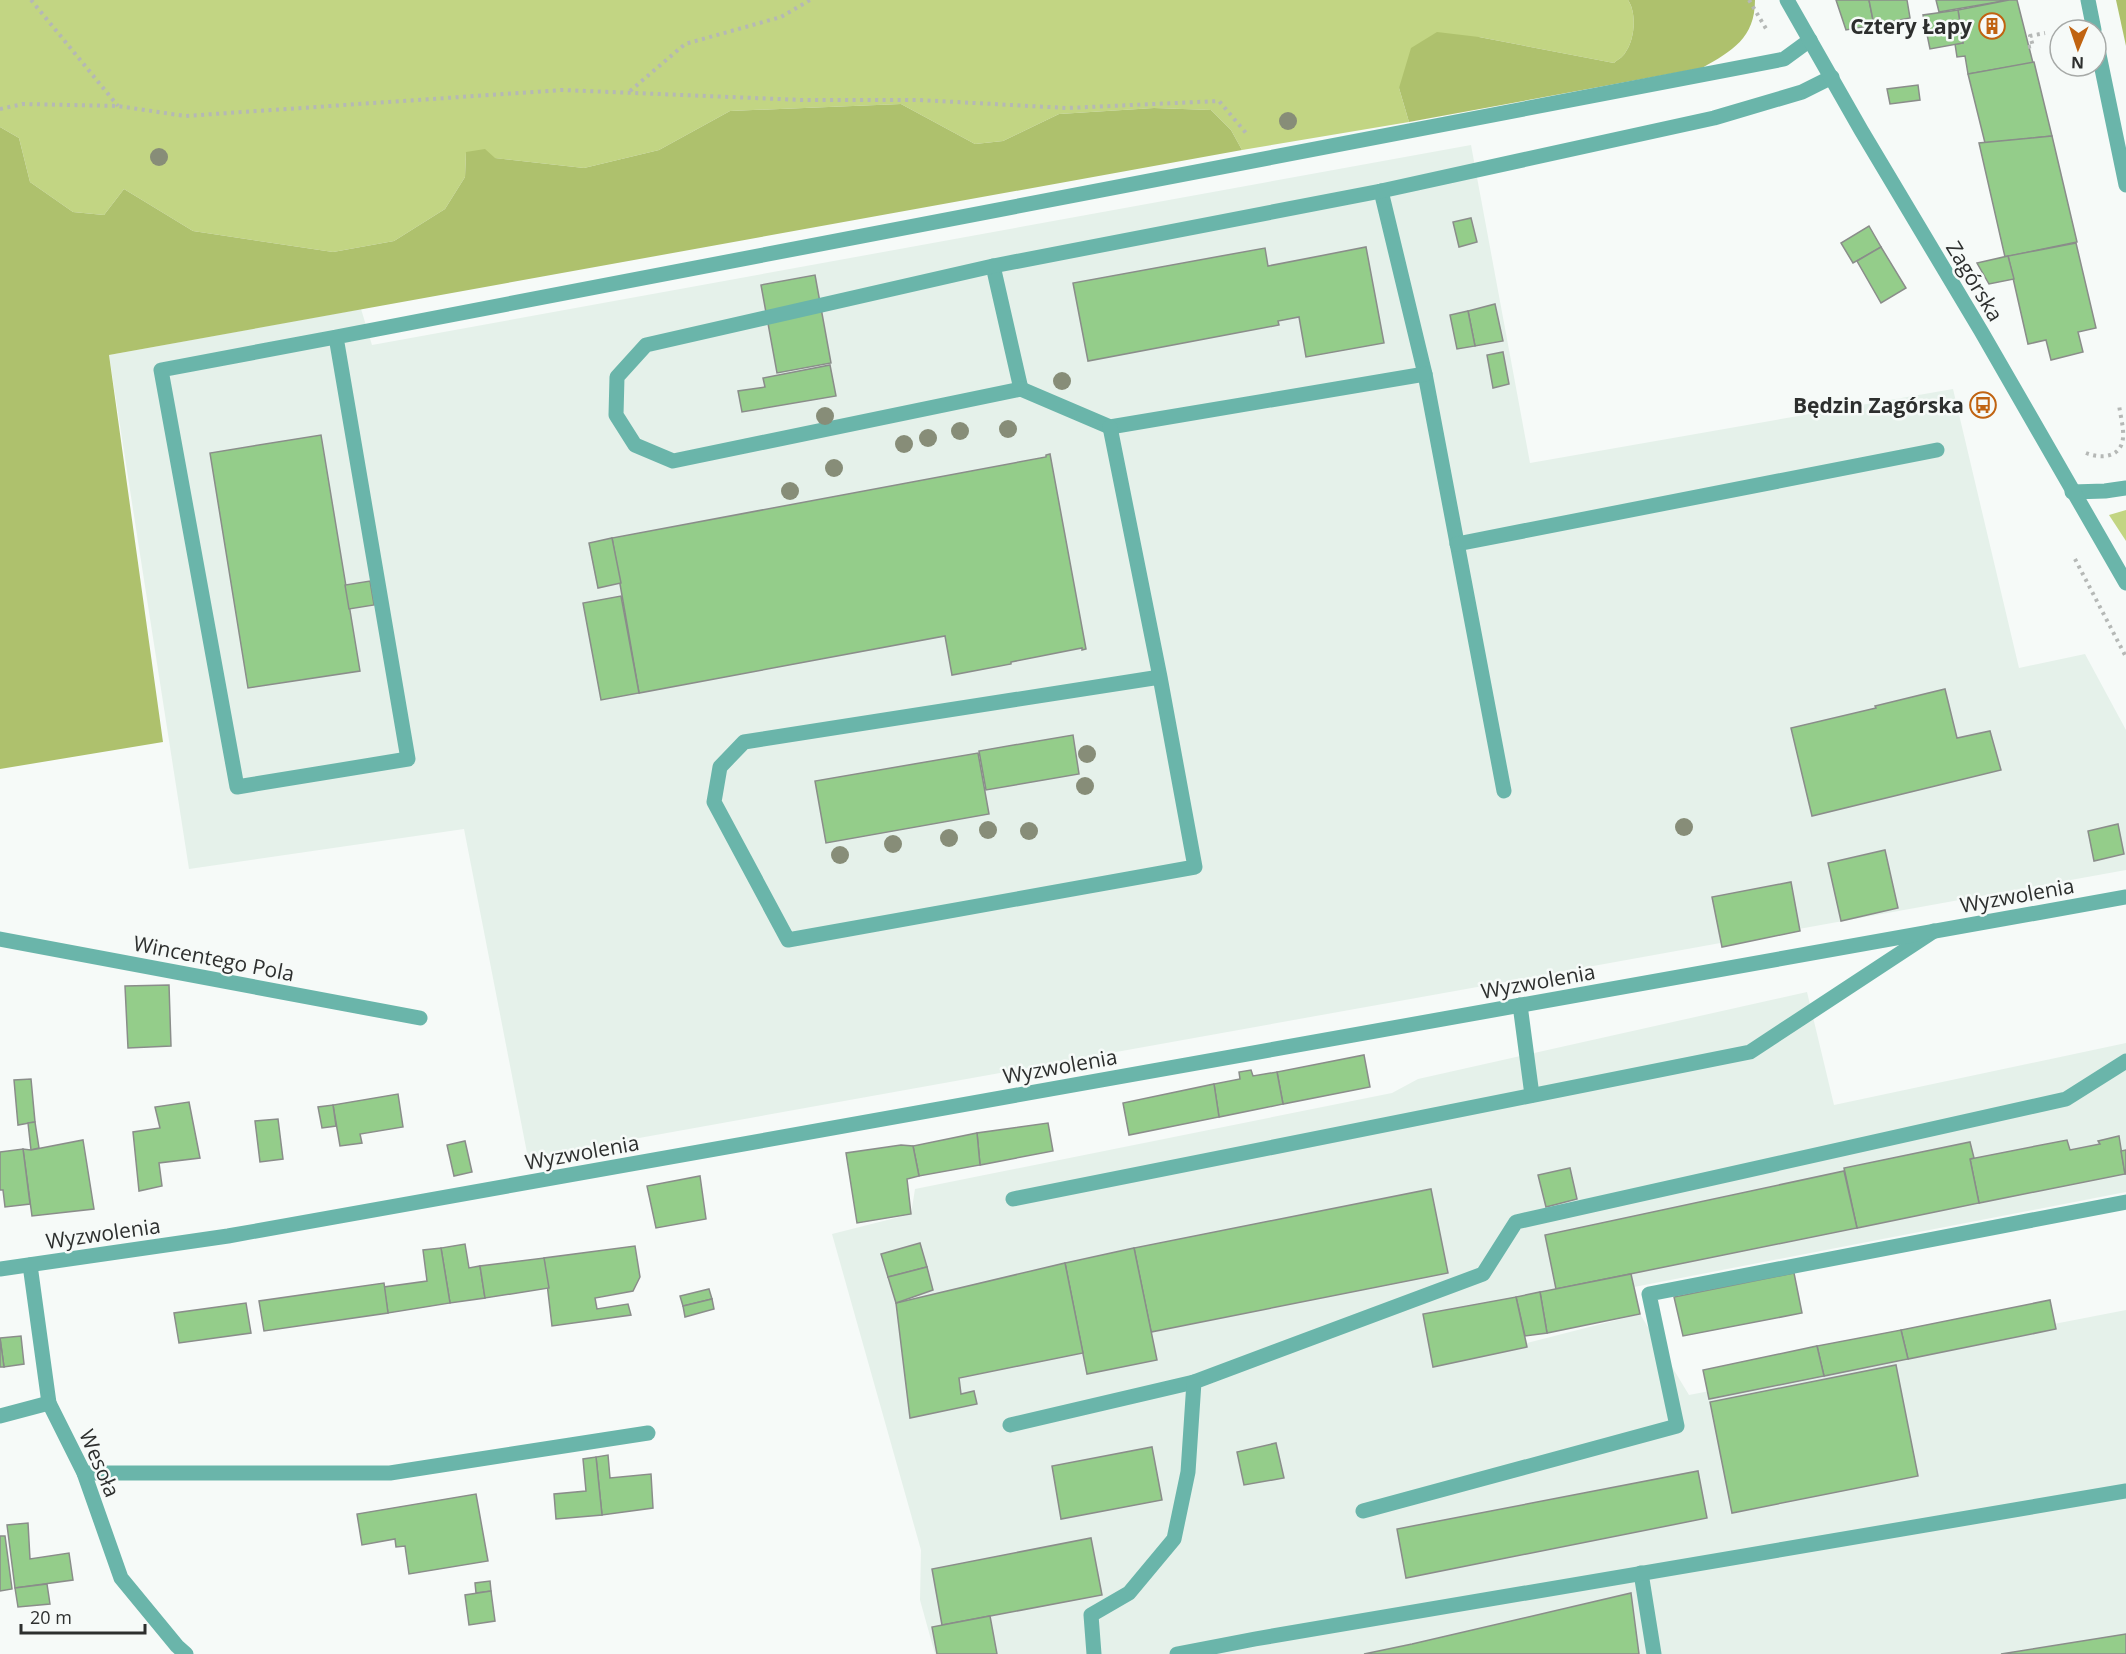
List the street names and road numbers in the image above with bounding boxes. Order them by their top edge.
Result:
street label: Zagórska [1940,236,2010,326]
street label: Wyzwolenia [1958,871,2076,919]
street label: Wincentego Pola [131,929,297,987]
street label: Wyzwolenia [1479,957,1597,1005]
street label: Wyzwolenia [1001,1042,1119,1090]
street label: Wyzwolenia [523,1128,641,1176]
street label: Wyzwolenia [44,1211,162,1255]
street label: Wesoła [73,1425,127,1501]

